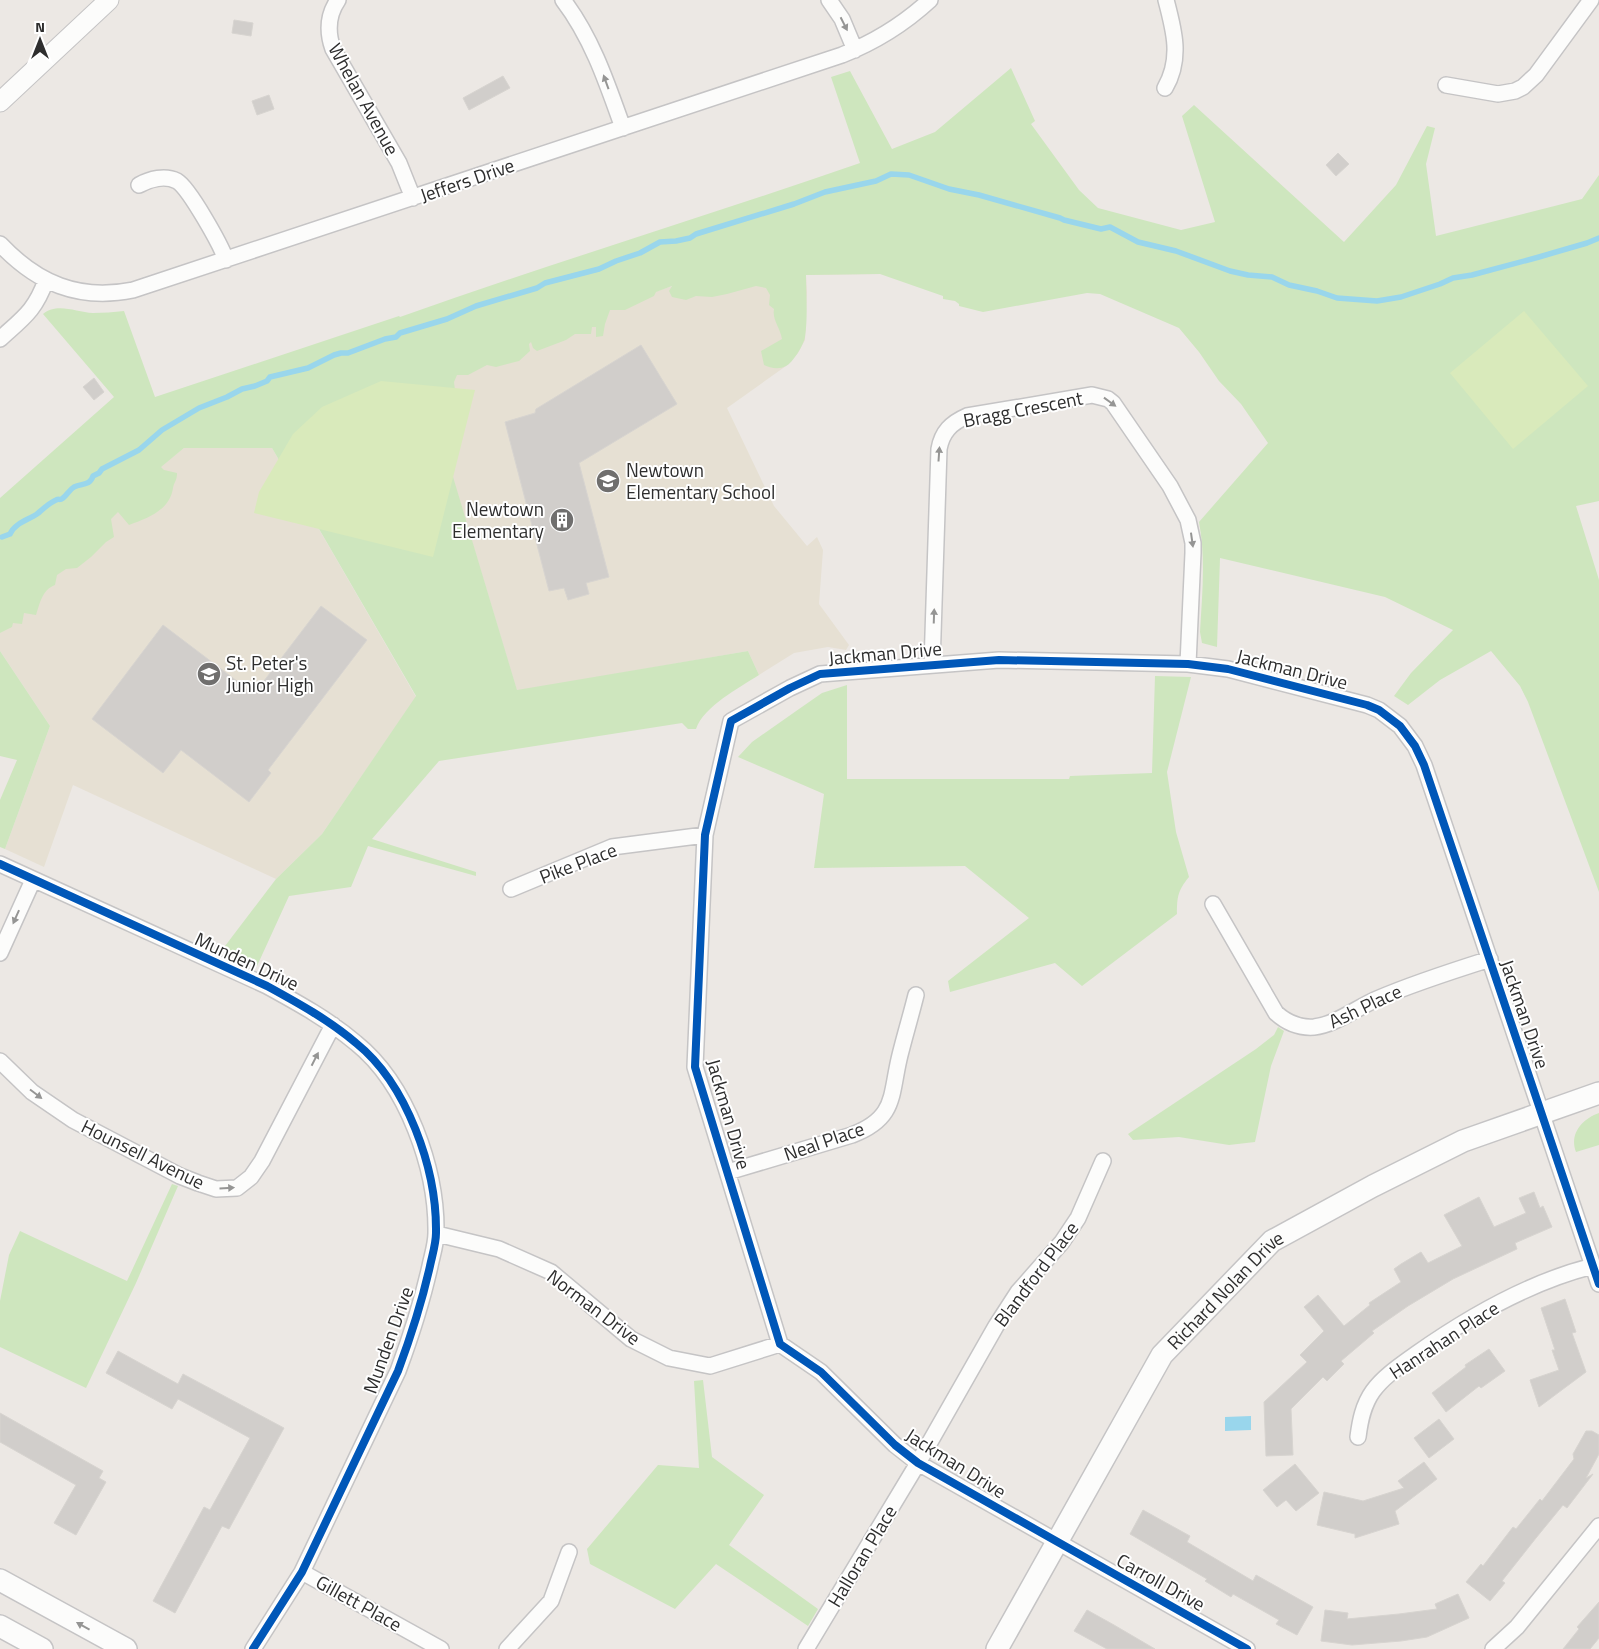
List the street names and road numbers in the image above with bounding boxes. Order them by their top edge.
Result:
street label: Whelan Avenue [322,37,407,160]
street label: Jeffers Drive [416,150,518,209]
street label: Bragg Crescent [961,383,1085,434]
street label: Jackman Drive [827,633,943,672]
street label: Jackman Drive [1233,641,1351,696]
street label: Pike Place [535,834,621,891]
street label: Munden Drive [190,924,304,997]
street label: Jackman Drive [1493,955,1558,1072]
street label: Ash Place [1324,976,1406,1035]
street label: Jackman Drive [700,1055,759,1173]
street label: Hounsell Avenue [77,1111,210,1196]
street label: Neal Place [780,1113,868,1168]
street label: Blandford Place [986,1215,1085,1333]
street label: Richard Nolan Drive [1160,1223,1288,1356]
street label: Norman Drive [541,1262,647,1351]
street label: Munden Drive [355,1282,420,1397]
street label: Hanrahan Place [1383,1293,1504,1386]
street label: Jackman Drive [900,1420,1012,1505]
street label: Halloran Place [820,1499,904,1612]
street label: Carroll Drive [1112,1545,1211,1618]
street label: Gillett Place [311,1567,408,1638]

